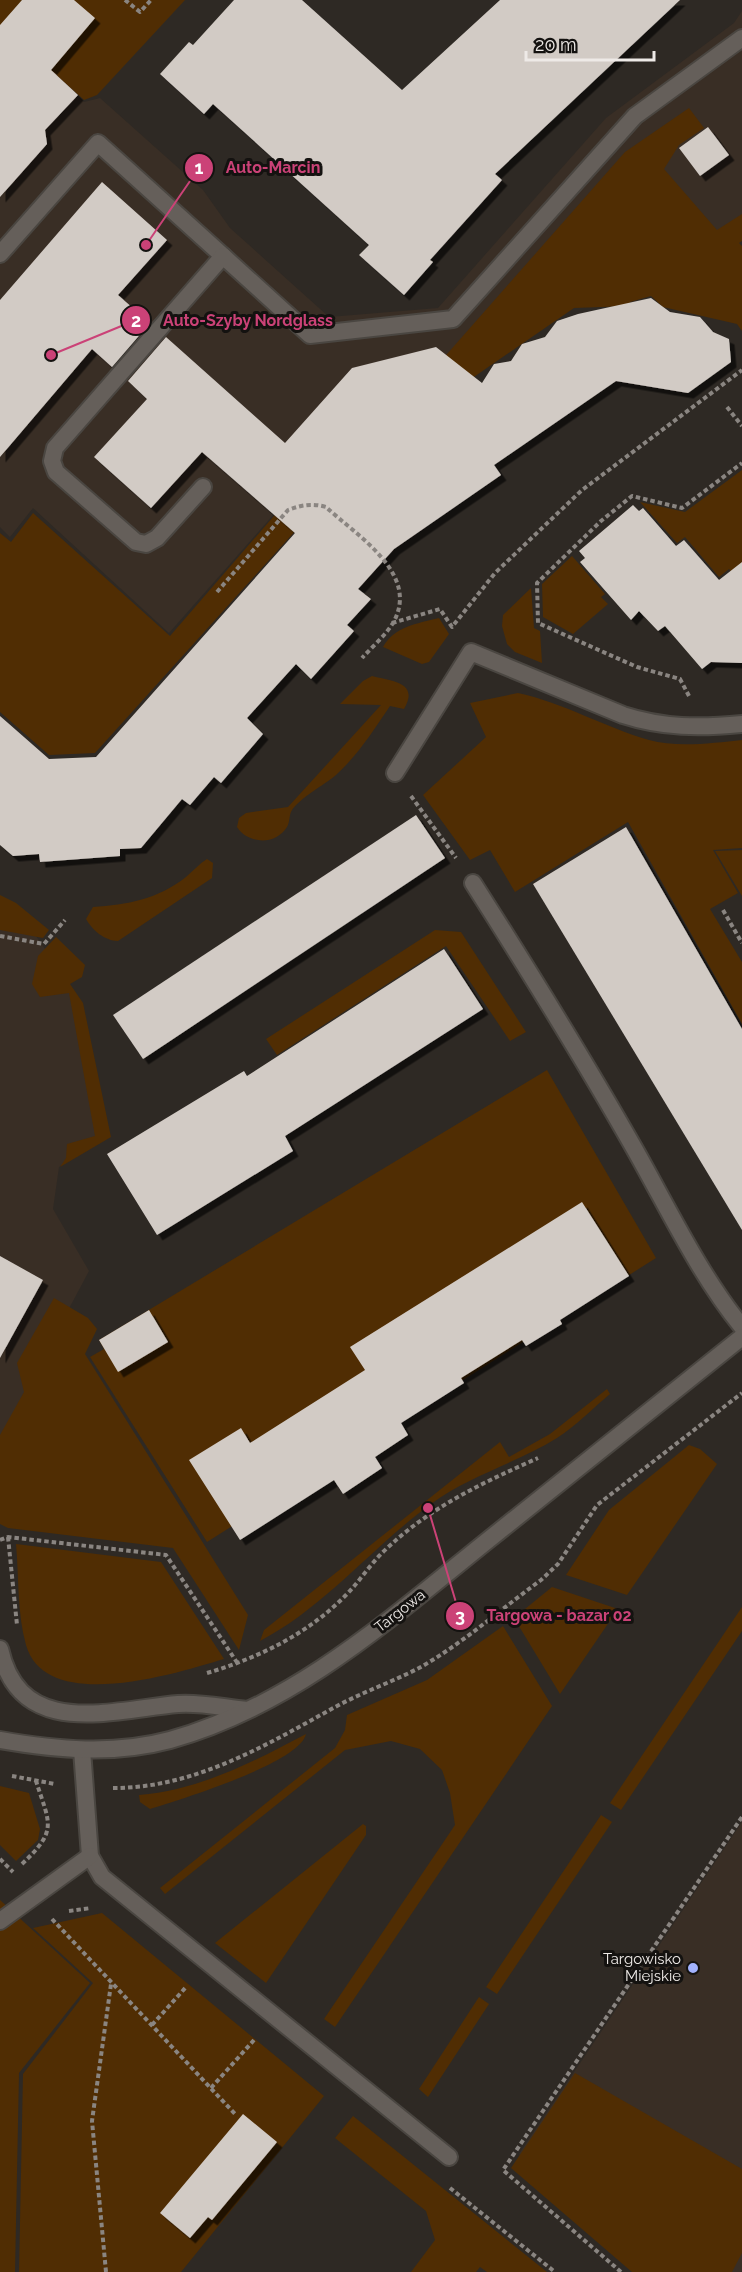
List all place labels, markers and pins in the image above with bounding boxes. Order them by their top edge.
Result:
callout: Auto-Marcin [184,151,332,185]
callout: Auto-Szyby Nordglass [121,303,345,337]
callout: Targowa - bazar 02 [445,1599,644,1633]
place label: Targowisko Miejskie [603,1950,681,1985]
marker: Targowisko Miejskie [686,1961,700,1975]

